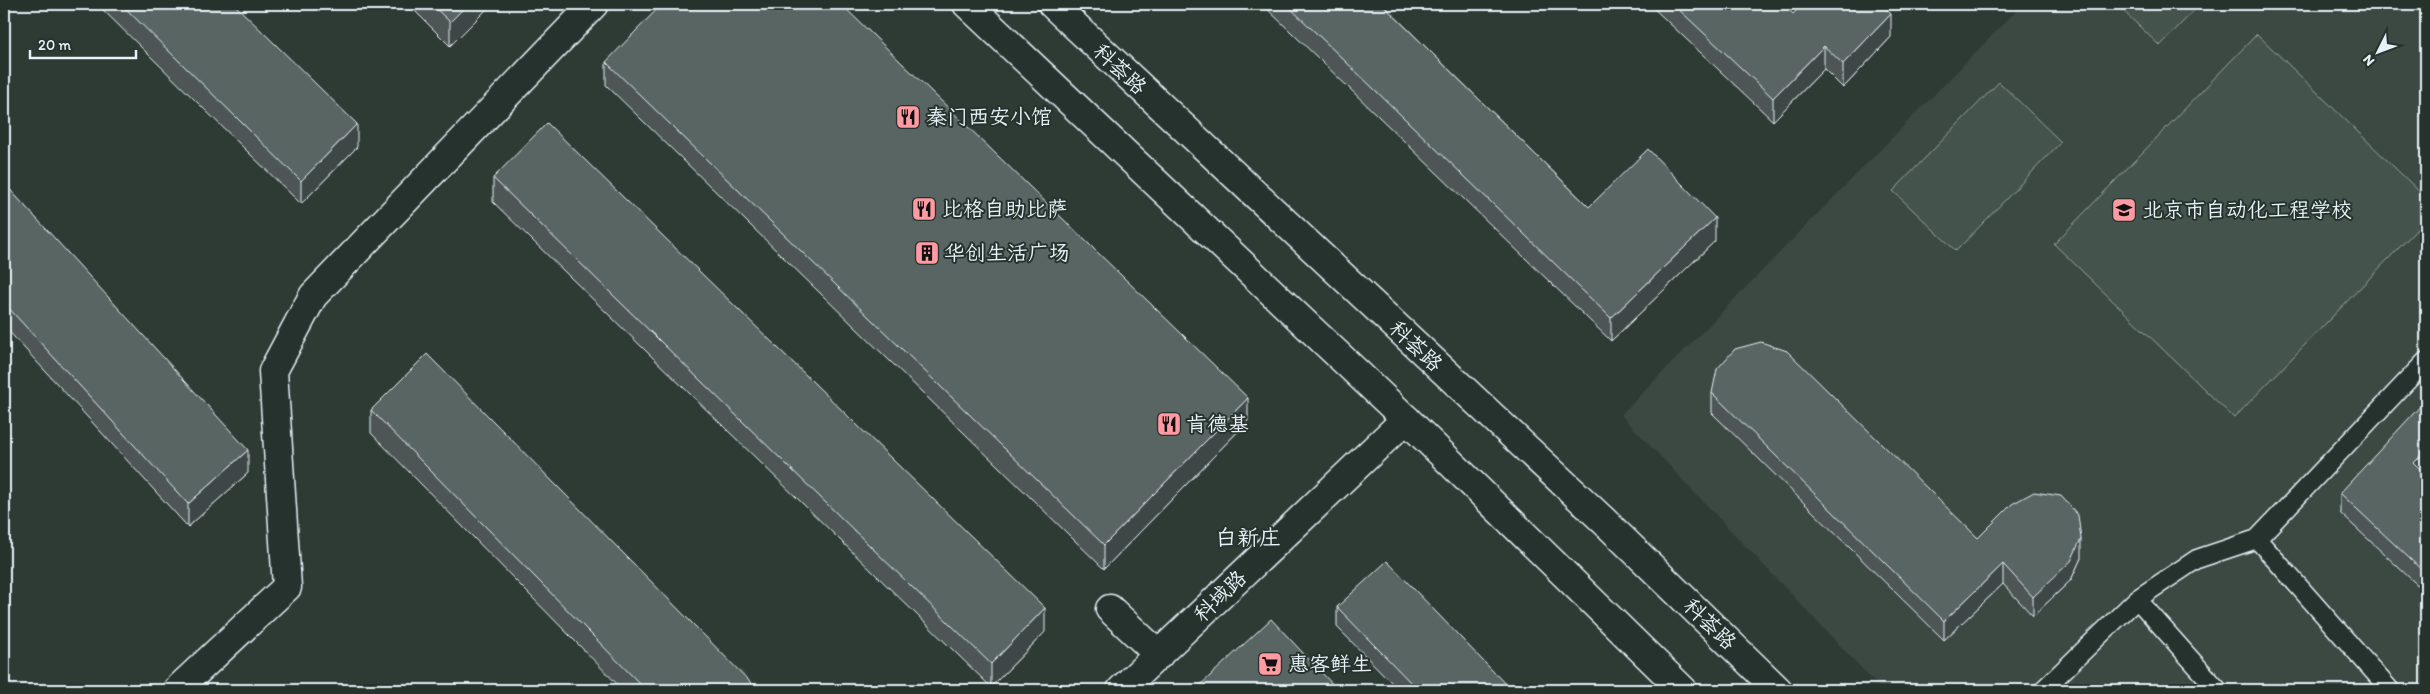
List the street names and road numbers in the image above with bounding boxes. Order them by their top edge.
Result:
street label: 科荟路 [1089,38,1152,99]
street label: 科荟路 [1385,315,1448,376]
street label: 科域路 [1188,565,1251,627]
street label: 科荟路 [1679,593,1742,655]

